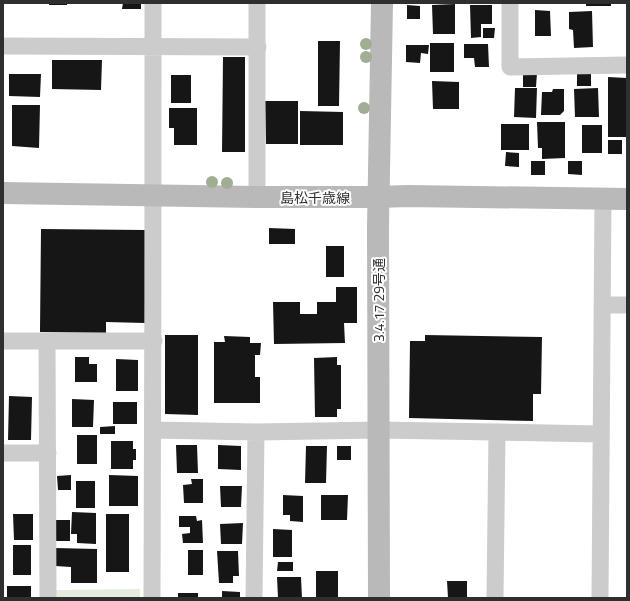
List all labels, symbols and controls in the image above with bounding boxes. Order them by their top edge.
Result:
street label: 島松千歳線 [280,187,350,208]
street label: 3.4.17 29号通 [368,258,389,342]

